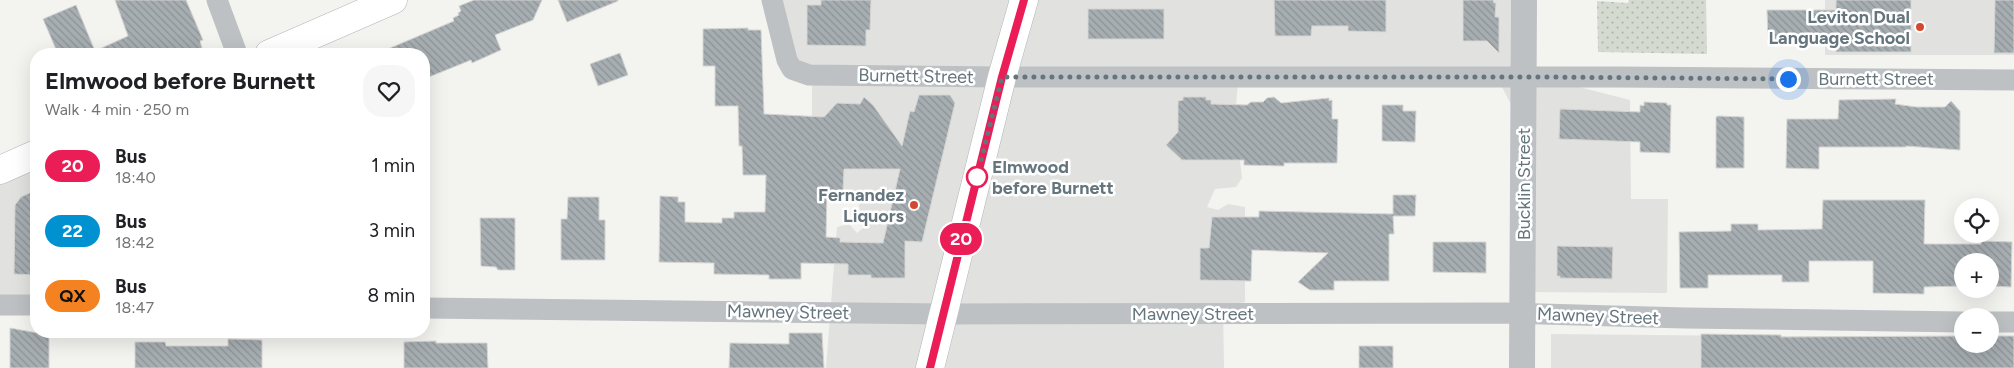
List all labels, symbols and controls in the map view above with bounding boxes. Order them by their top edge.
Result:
place label: Leviton Dual Language School [1768,6,1910,49]
marker: Leviton Dual Language School [1914,21,1926,33]
street label: Burnett Street [858,64,974,88]
button: heart [363,65,415,117]
text: Elmwood before Burnett [45,66,316,95]
your location [1776,67,1801,92]
street label: Burnett Street [1818,68,1934,90]
text: Walk · 4 min · 250 m [45,100,189,119]
street label: Bucklin Street [1513,128,1535,240]
text: Bus [115,145,146,168]
text: 1 min [371,154,415,177]
text: 20 [61,155,84,177]
place label: Elmwood before Burnett [992,156,1114,199]
marker: Elmwood before Burnett [966,166,988,188]
text: 18:40 [115,168,156,187]
place label: Fernandez Liquors [818,184,905,227]
map controls [1954,198,1999,353]
button: locate [1954,198,1999,243]
marker: Fernandez Liquors [908,199,920,211]
text: Bus [115,210,146,233]
text: 3 min [369,219,415,242]
text: 22 [62,220,83,242]
line badge: 20 [938,223,984,255]
text: 20 [950,228,972,250]
text: 18:42 [115,233,154,252]
button: + [1954,253,1999,298]
text: Bus [115,275,146,298]
text: 8 min [367,284,415,307]
text: QX [59,285,86,307]
text: 18:47 [115,298,154,317]
street label: Mawney Street [727,300,850,324]
street label: Mawney Street [1132,303,1254,325]
street label: Mawney Street [1536,303,1660,329]
button: − [1954,308,1999,353]

